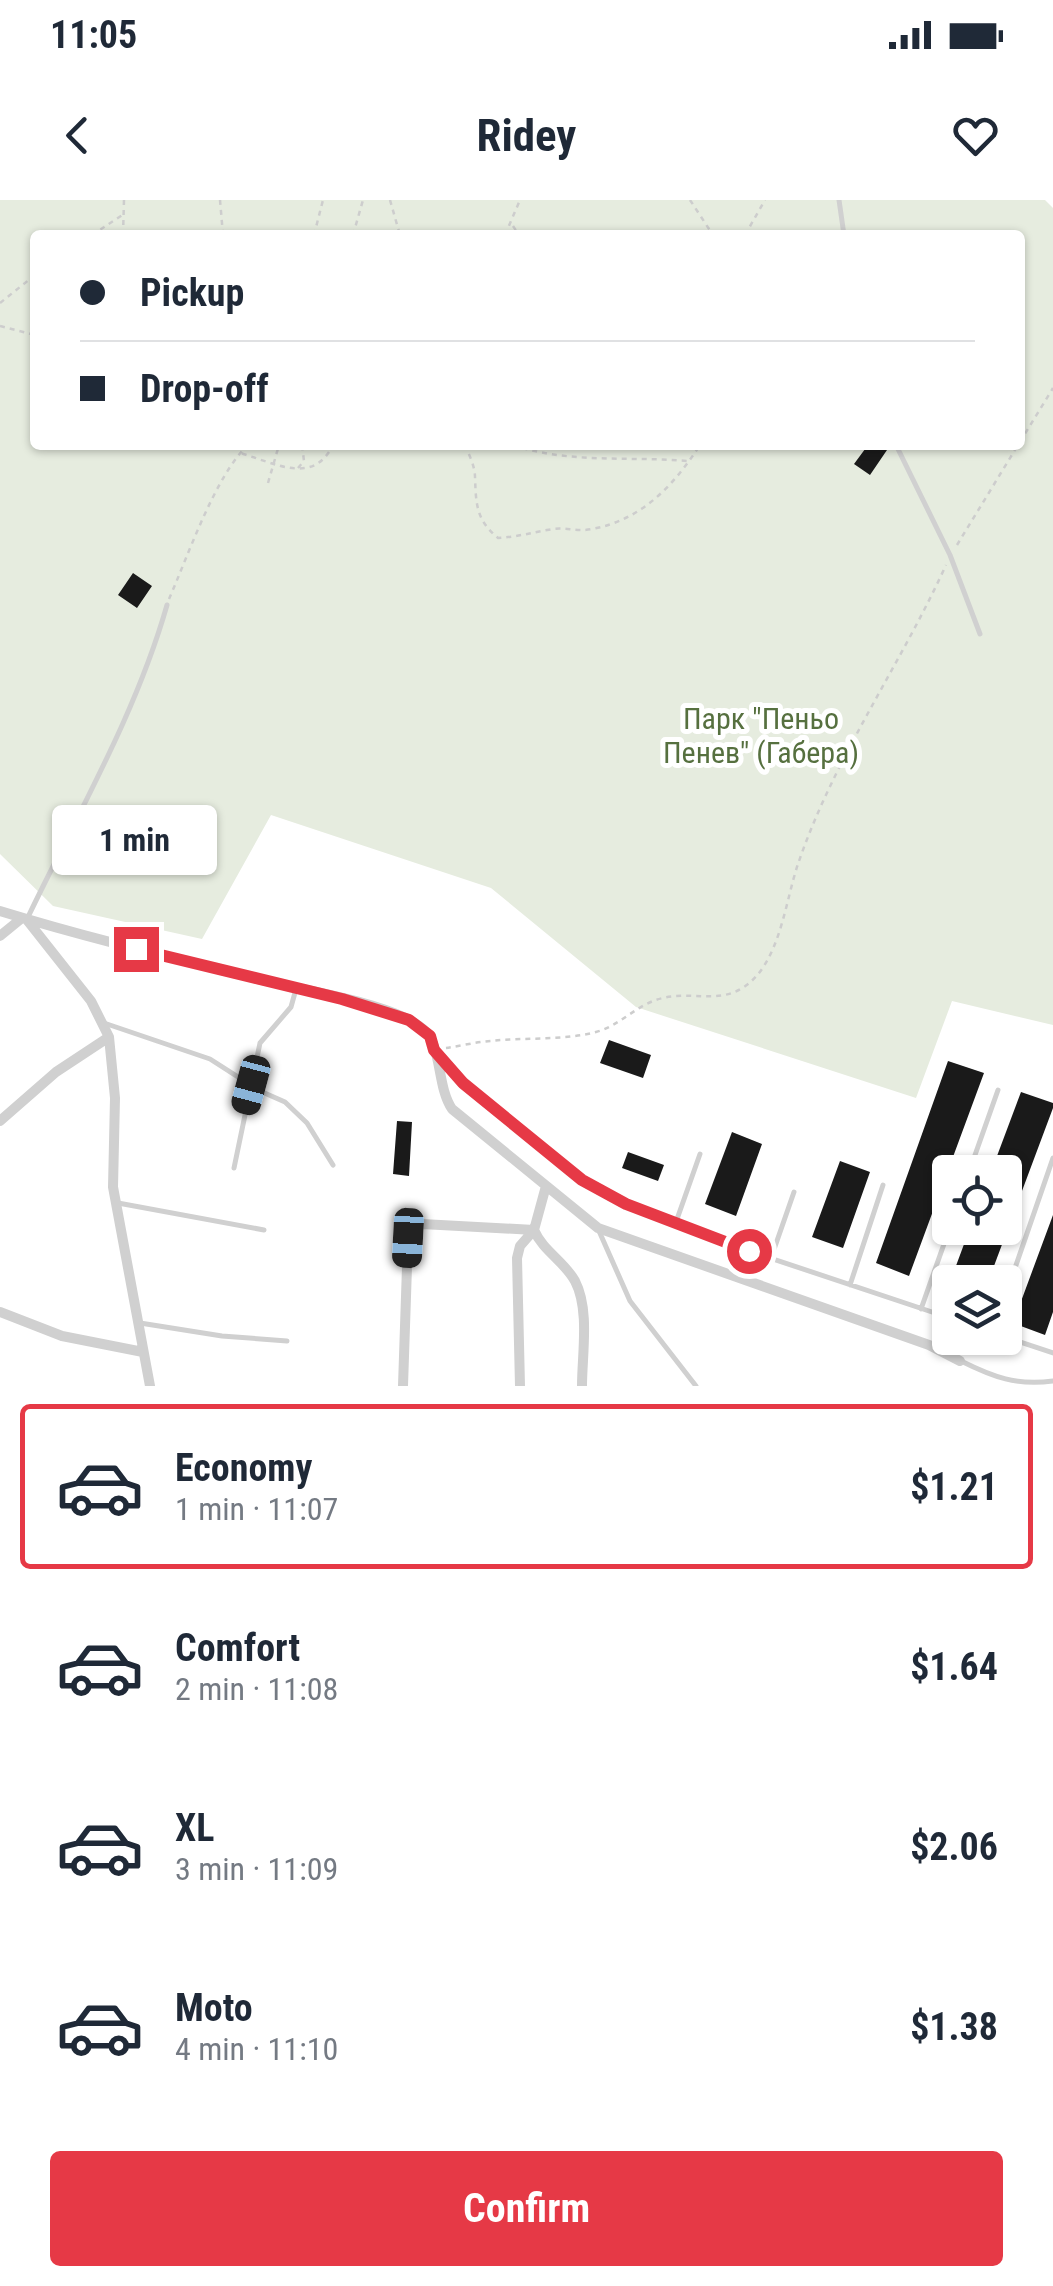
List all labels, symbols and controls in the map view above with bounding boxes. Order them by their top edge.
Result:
text: 11:05 [50,13,137,57]
icon: back [50,108,105,163]
icon: heart [948,108,1003,163]
text: Ridey [477,109,576,162]
text: Pickup [140,271,244,315]
text: Drop-off [140,367,269,411]
park label: Парк "Пеньо Пенев" (Габера) [663,701,859,770]
callout: 1 min [54,804,218,874]
text: 1 min [99,821,170,859]
route end [114,927,159,972]
car [229,1052,273,1118]
map controls [932,1155,1022,1355]
button: locate [932,1155,1022,1245]
car [391,1207,425,1269]
route start [727,1229,772,1274]
button: layers [932,1265,1022,1355]
icon: car [55,1442,145,1532]
text: Economy [175,1446,312,1490]
text: $1.21 [910,1465,998,1509]
text: 1 min · 11:07 [175,1490,338,1528]
icon: car [55,1622,145,1712]
text: Comfort [175,1626,300,1670]
text: $1.64 [910,1645,998,1689]
text: 2 min · 11:08 [175,1670,338,1708]
icon: car [55,1802,145,1892]
text: XL [175,1806,214,1850]
text: $2.06 [910,1825,998,1869]
text: 3 min · 11:09 [175,1850,338,1888]
icon: car [55,1982,145,2072]
text: Moto [175,1986,253,2030]
text: $1.38 [910,2005,998,2049]
text: 4 min · 11:10 [175,2030,338,2068]
button: Confirm [50,2151,1003,2266]

